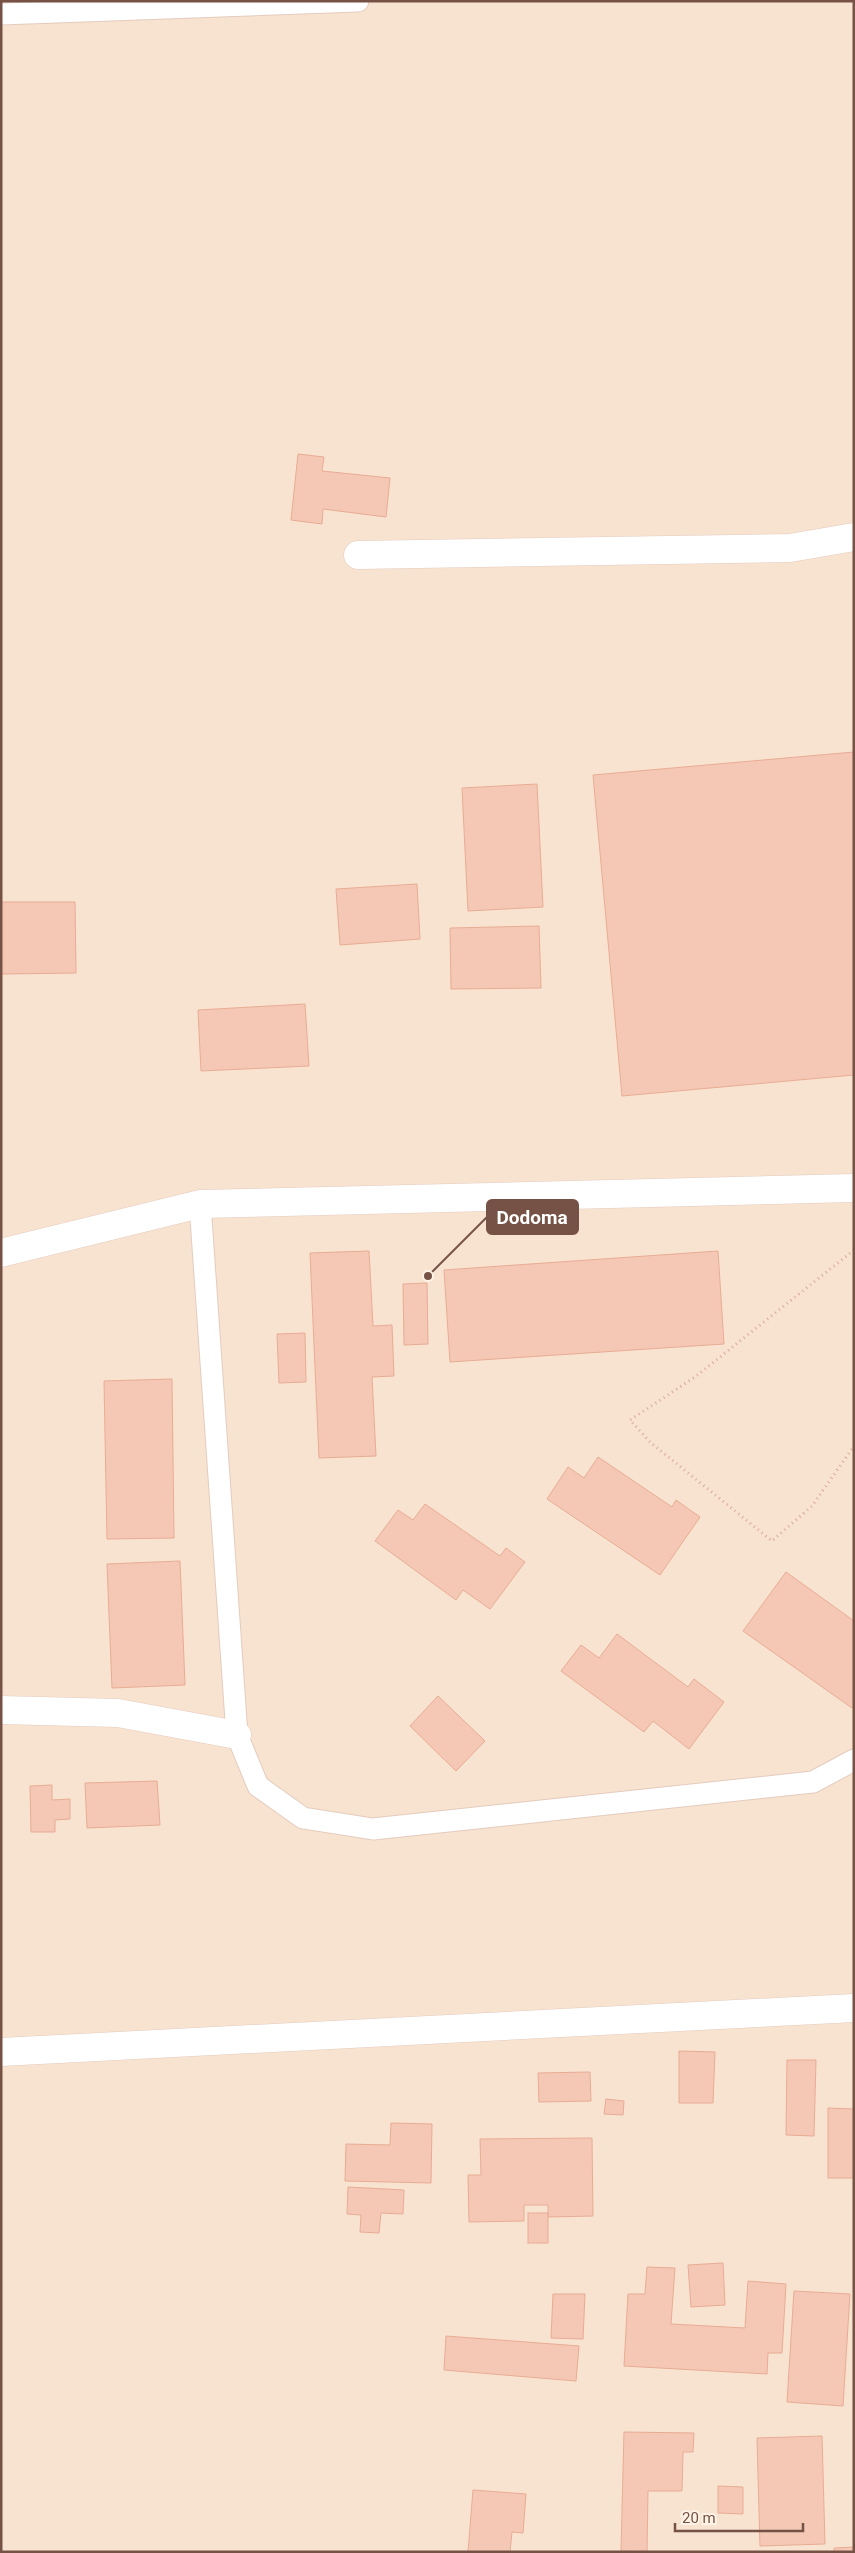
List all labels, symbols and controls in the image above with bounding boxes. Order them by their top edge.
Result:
callout: Dodoma [487,1200,578,1234]
text: Dodoma [496,1206,568,1229]
scale bar [675,2500,802,2532]
text: 20 m [682,2509,716,2527]

